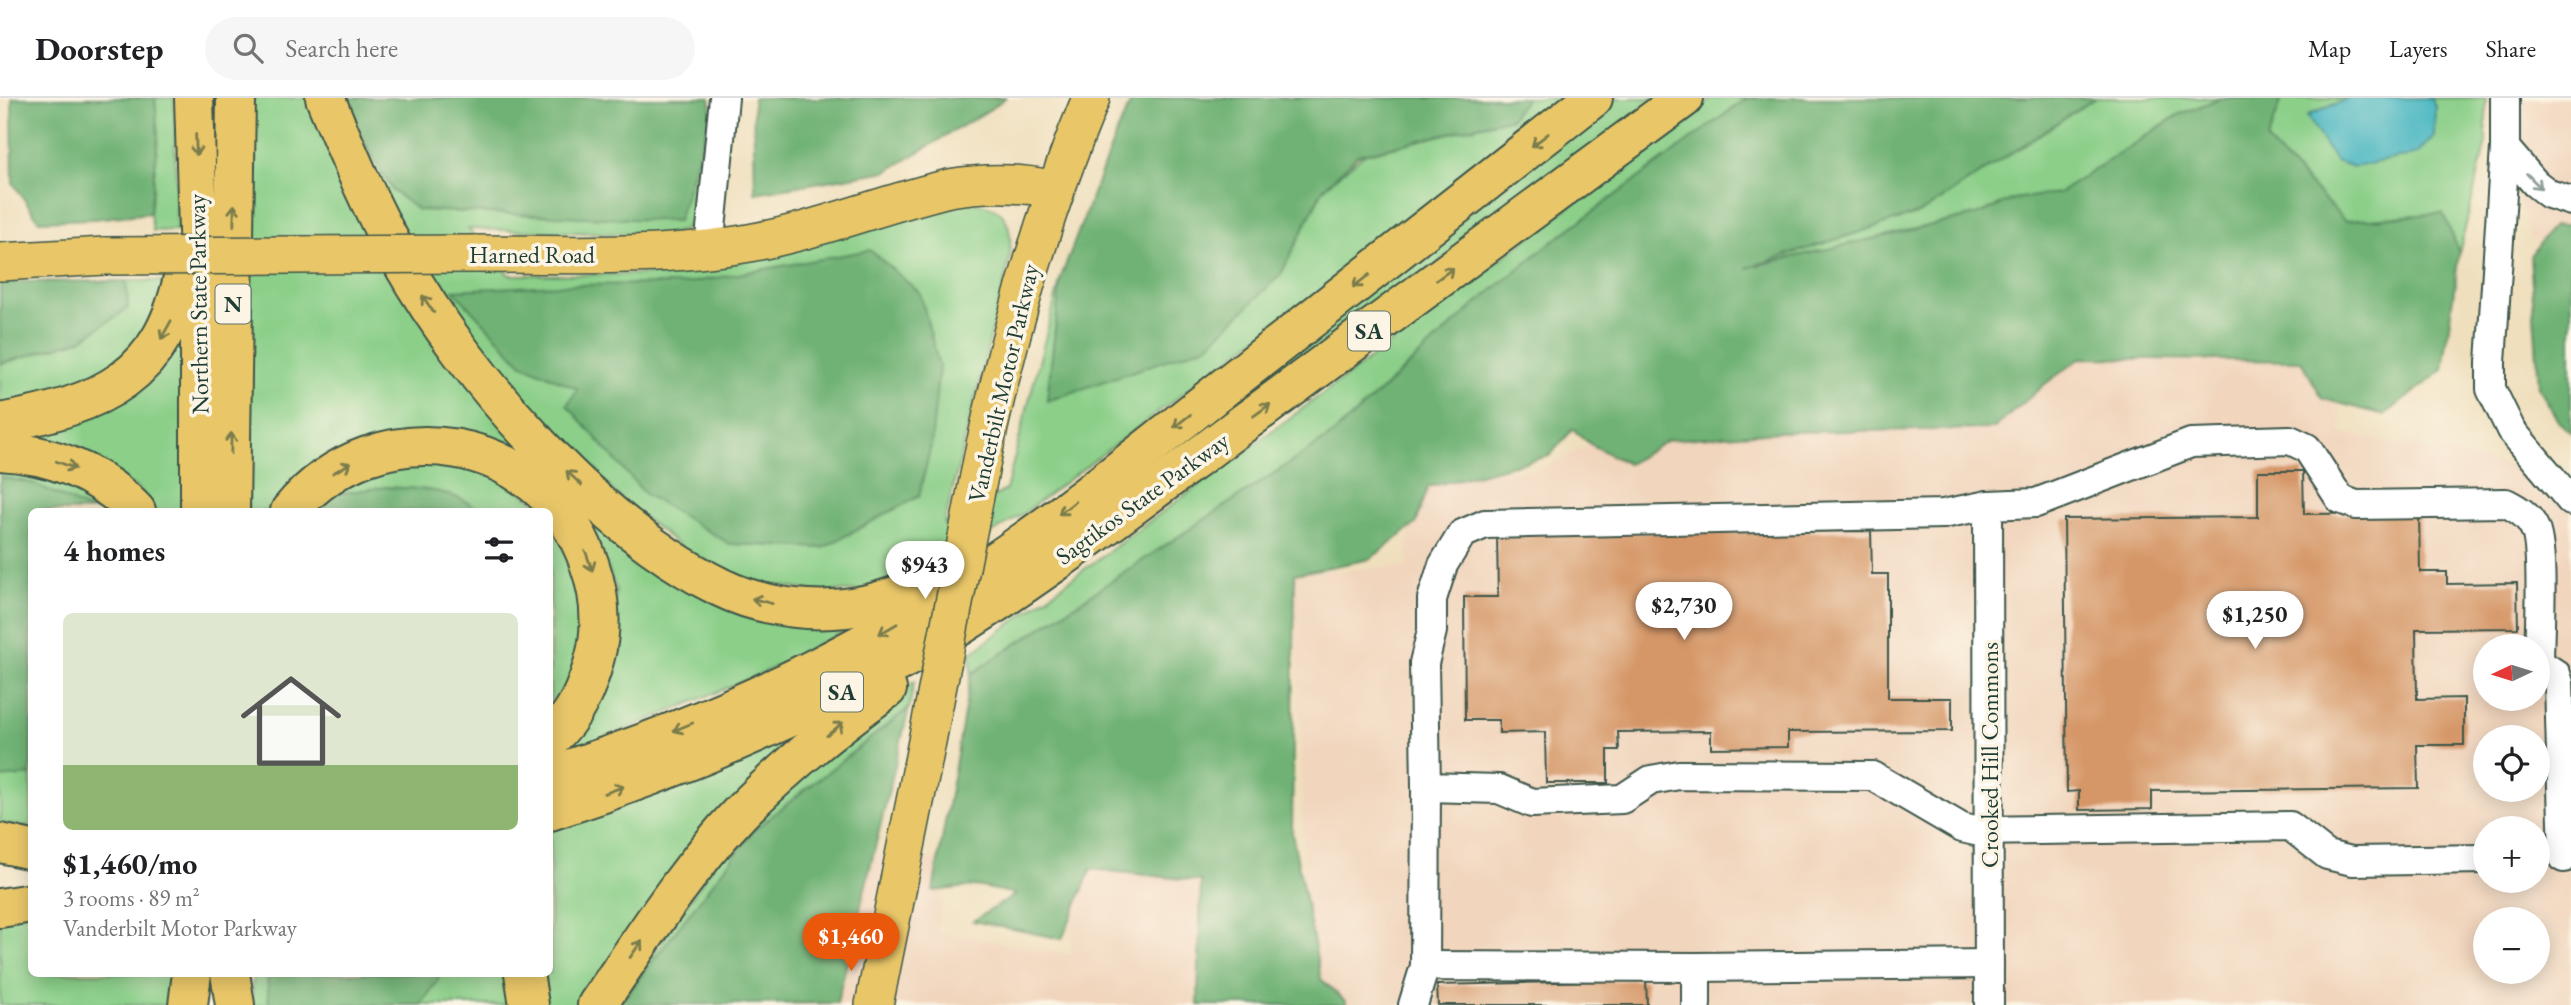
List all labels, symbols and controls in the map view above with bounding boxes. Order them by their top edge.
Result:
search box [205,17,695,80]
text: Doorstep [35,27,163,70]
icon: search [229,29,267,67]
text: Search here [285,31,398,65]
text: Map [2308,33,2351,64]
text: Layers [2389,33,2448,64]
text: Share [2486,33,2536,64]
one-way arrow [1531,133,1549,148]
one-way arrow [189,134,203,157]
one-way arrow [2525,172,2542,189]
street label: Northern State Parkway [181,193,215,414]
one-way arrow [227,204,241,227]
street label: Harned Road [469,239,596,270]
street label: Vanderbilt Motor Parkway [960,260,1046,505]
one-way arrow [1435,267,1454,282]
one-way arrow [1352,273,1370,288]
road number: N [216,284,250,324]
one-way arrow [421,295,435,315]
road number: SA [1348,312,1390,350]
one-way arrow [159,319,172,340]
one-way arrow [1252,402,1271,417]
one-way arrow [1173,413,1191,428]
street label: Sagtikos State Parkway [1049,424,1235,571]
one-way arrow [224,432,238,455]
one-way arrow [55,460,77,472]
one-way arrow [332,461,352,475]
one-way arrow [565,470,583,486]
one-way arrow [1059,501,1077,516]
text: 4 homes [63,531,165,570]
icon: filters [480,531,518,569]
pin: $943 [884,542,966,601]
text: $943 [901,549,949,579]
one-way arrow [583,550,596,572]
pin: $2,730 [1627,582,1741,642]
text: $2,730 [1652,590,1716,620]
pin: $1,250 [2198,592,2312,651]
one-way arrow [751,594,774,607]
text: $1,250 [2223,599,2287,629]
one-way arrow [878,622,898,636]
north arrow [2473,634,2550,710]
map controls [2473,634,2550,984]
street label: Crooked Hill Commons [1974,642,2005,868]
icon: home [228,658,354,784]
road number: SA [821,672,863,712]
one-way arrow [826,721,844,736]
one-way arrow [673,722,694,735]
button: locate [2473,725,2550,802]
one-way arrow [603,783,625,795]
button: + [2473,816,2550,893]
text: $1,460/mo [63,844,197,883]
text: 3 rooms · 89 m² [63,883,200,913]
button: − [2473,907,2550,984]
text: Vanderbilt Motor Parkway [63,913,297,943]
pin: $1,460 [794,914,908,973]
text: $1,460 [819,921,883,951]
one-way arrow [629,940,643,959]

